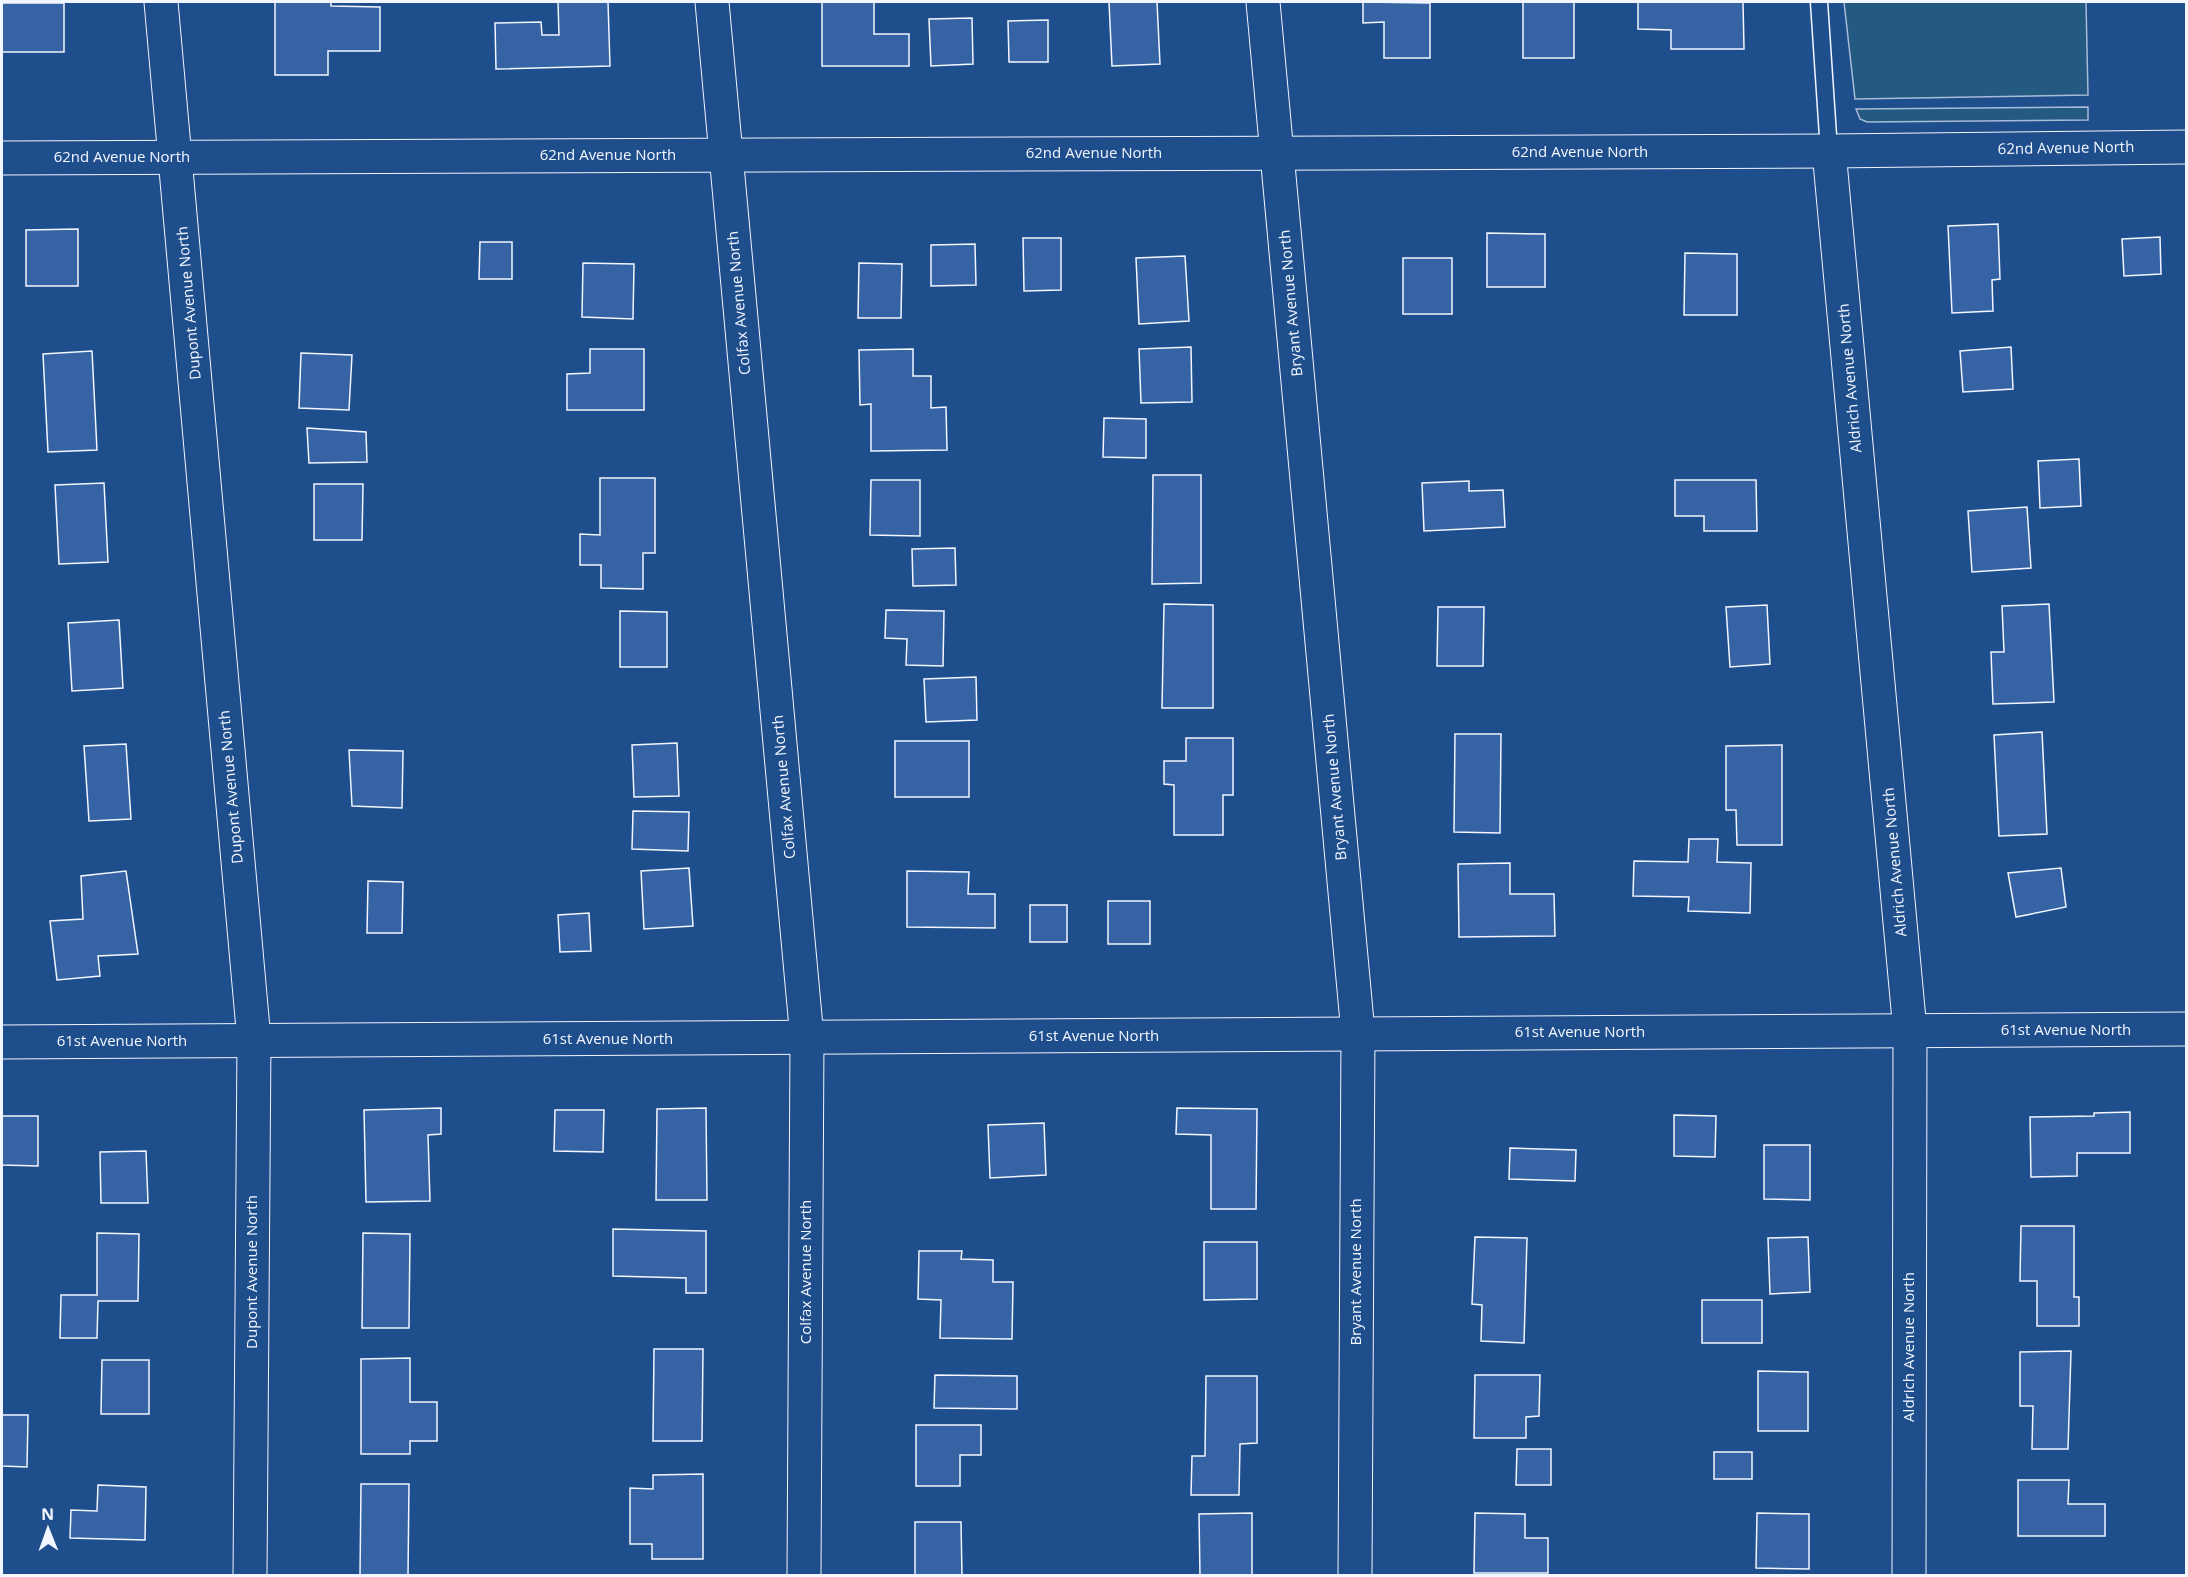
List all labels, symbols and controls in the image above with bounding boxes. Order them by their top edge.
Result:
street label: 62nd Avenue North [1998,136,2134,158]
street label: 62nd Avenue North [1512,141,1648,161]
street label: 62nd Avenue North [1026,142,1162,162]
street label: 62nd Avenue North [540,144,676,164]
street label: 62nd Avenue North [54,146,190,166]
street label: Dupont Avenue North [171,226,205,381]
street label: Bryant Avenue North [1274,229,1306,377]
street label: Colfax Avenue North [722,230,754,376]
street label: Aldrich Avenue North [1833,303,1865,454]
street label: Dupont Avenue North [213,710,247,865]
street label: Bryant Avenue North [1318,713,1350,861]
street label: Colfax Avenue North [767,714,799,860]
street label: Aldrich Avenue North [1878,787,1910,938]
street label: 61st Avenue North [2001,1019,2131,1039]
street label: 61st Avenue North [1515,1021,1645,1041]
street label: 61st Avenue North [1029,1025,1159,1045]
street label: 61st Avenue North [543,1028,673,1048]
street label: 61st Avenue North [57,1030,187,1050]
street label: Dupont Avenue North [241,1195,261,1349]
street label: Bryant Avenue North [1345,1198,1365,1346]
street label: Colfax Avenue North [795,1200,815,1344]
street label: Aldrich Avenue North [1898,1272,1918,1422]
north arrow [18,1499,78,1559]
text: N [41,1503,54,1525]

